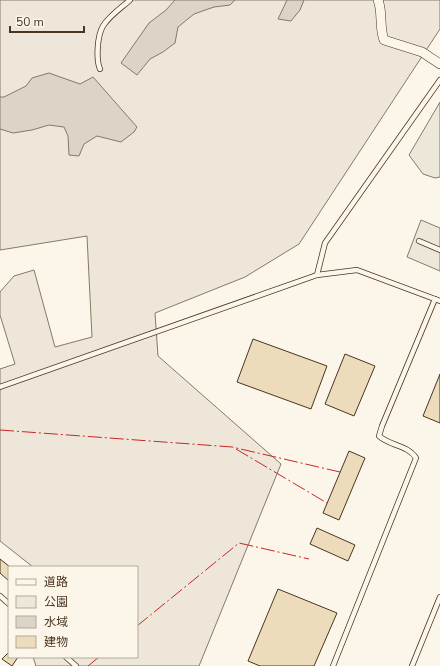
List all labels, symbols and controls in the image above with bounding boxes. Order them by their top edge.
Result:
scale bar [10,8,84,34]
text: 50 m [16,14,44,30]
legend [8,566,138,658]
text: 道路 [44,574,68,590]
text: 公園 [44,594,68,610]
text: 水域 [44,614,68,630]
text: 建物 [44,634,68,650]

